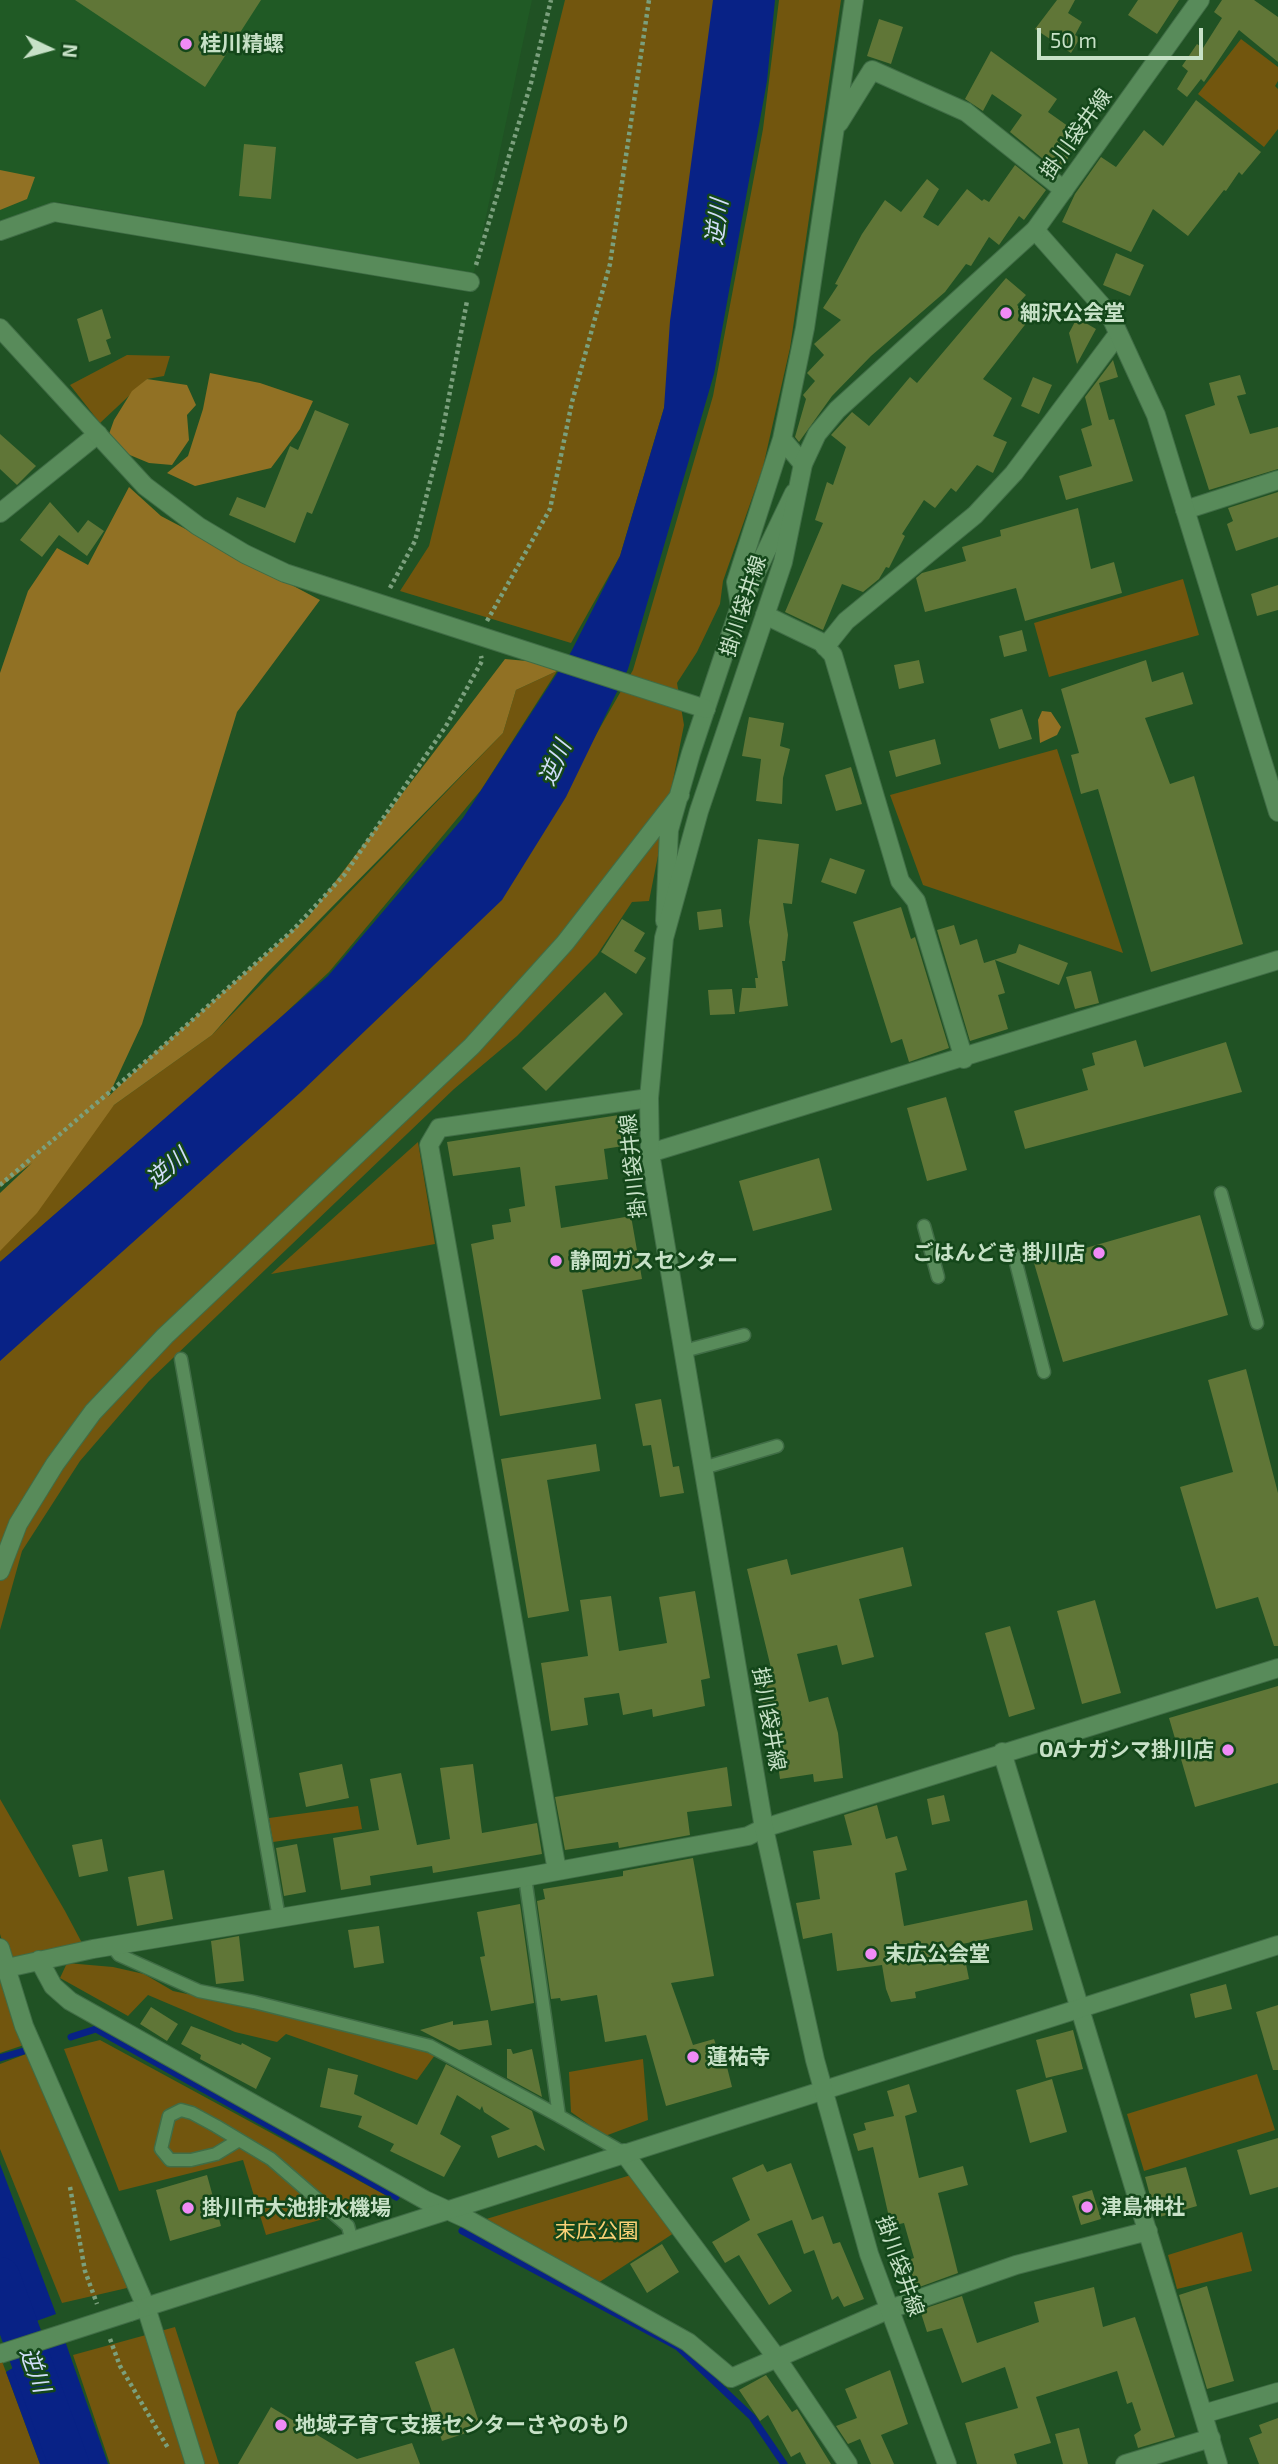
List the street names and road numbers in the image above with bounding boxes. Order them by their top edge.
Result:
street label: 掛川袋井線 [1035,84,1117,184]
street label: 掛川袋井線 [715,552,771,660]
street label: 掛川袋井線 [615,1112,651,1220]
street label: 掛川袋井線 [747,1665,791,1773]
street label: 掛川袋井線 [871,2212,929,2320]

